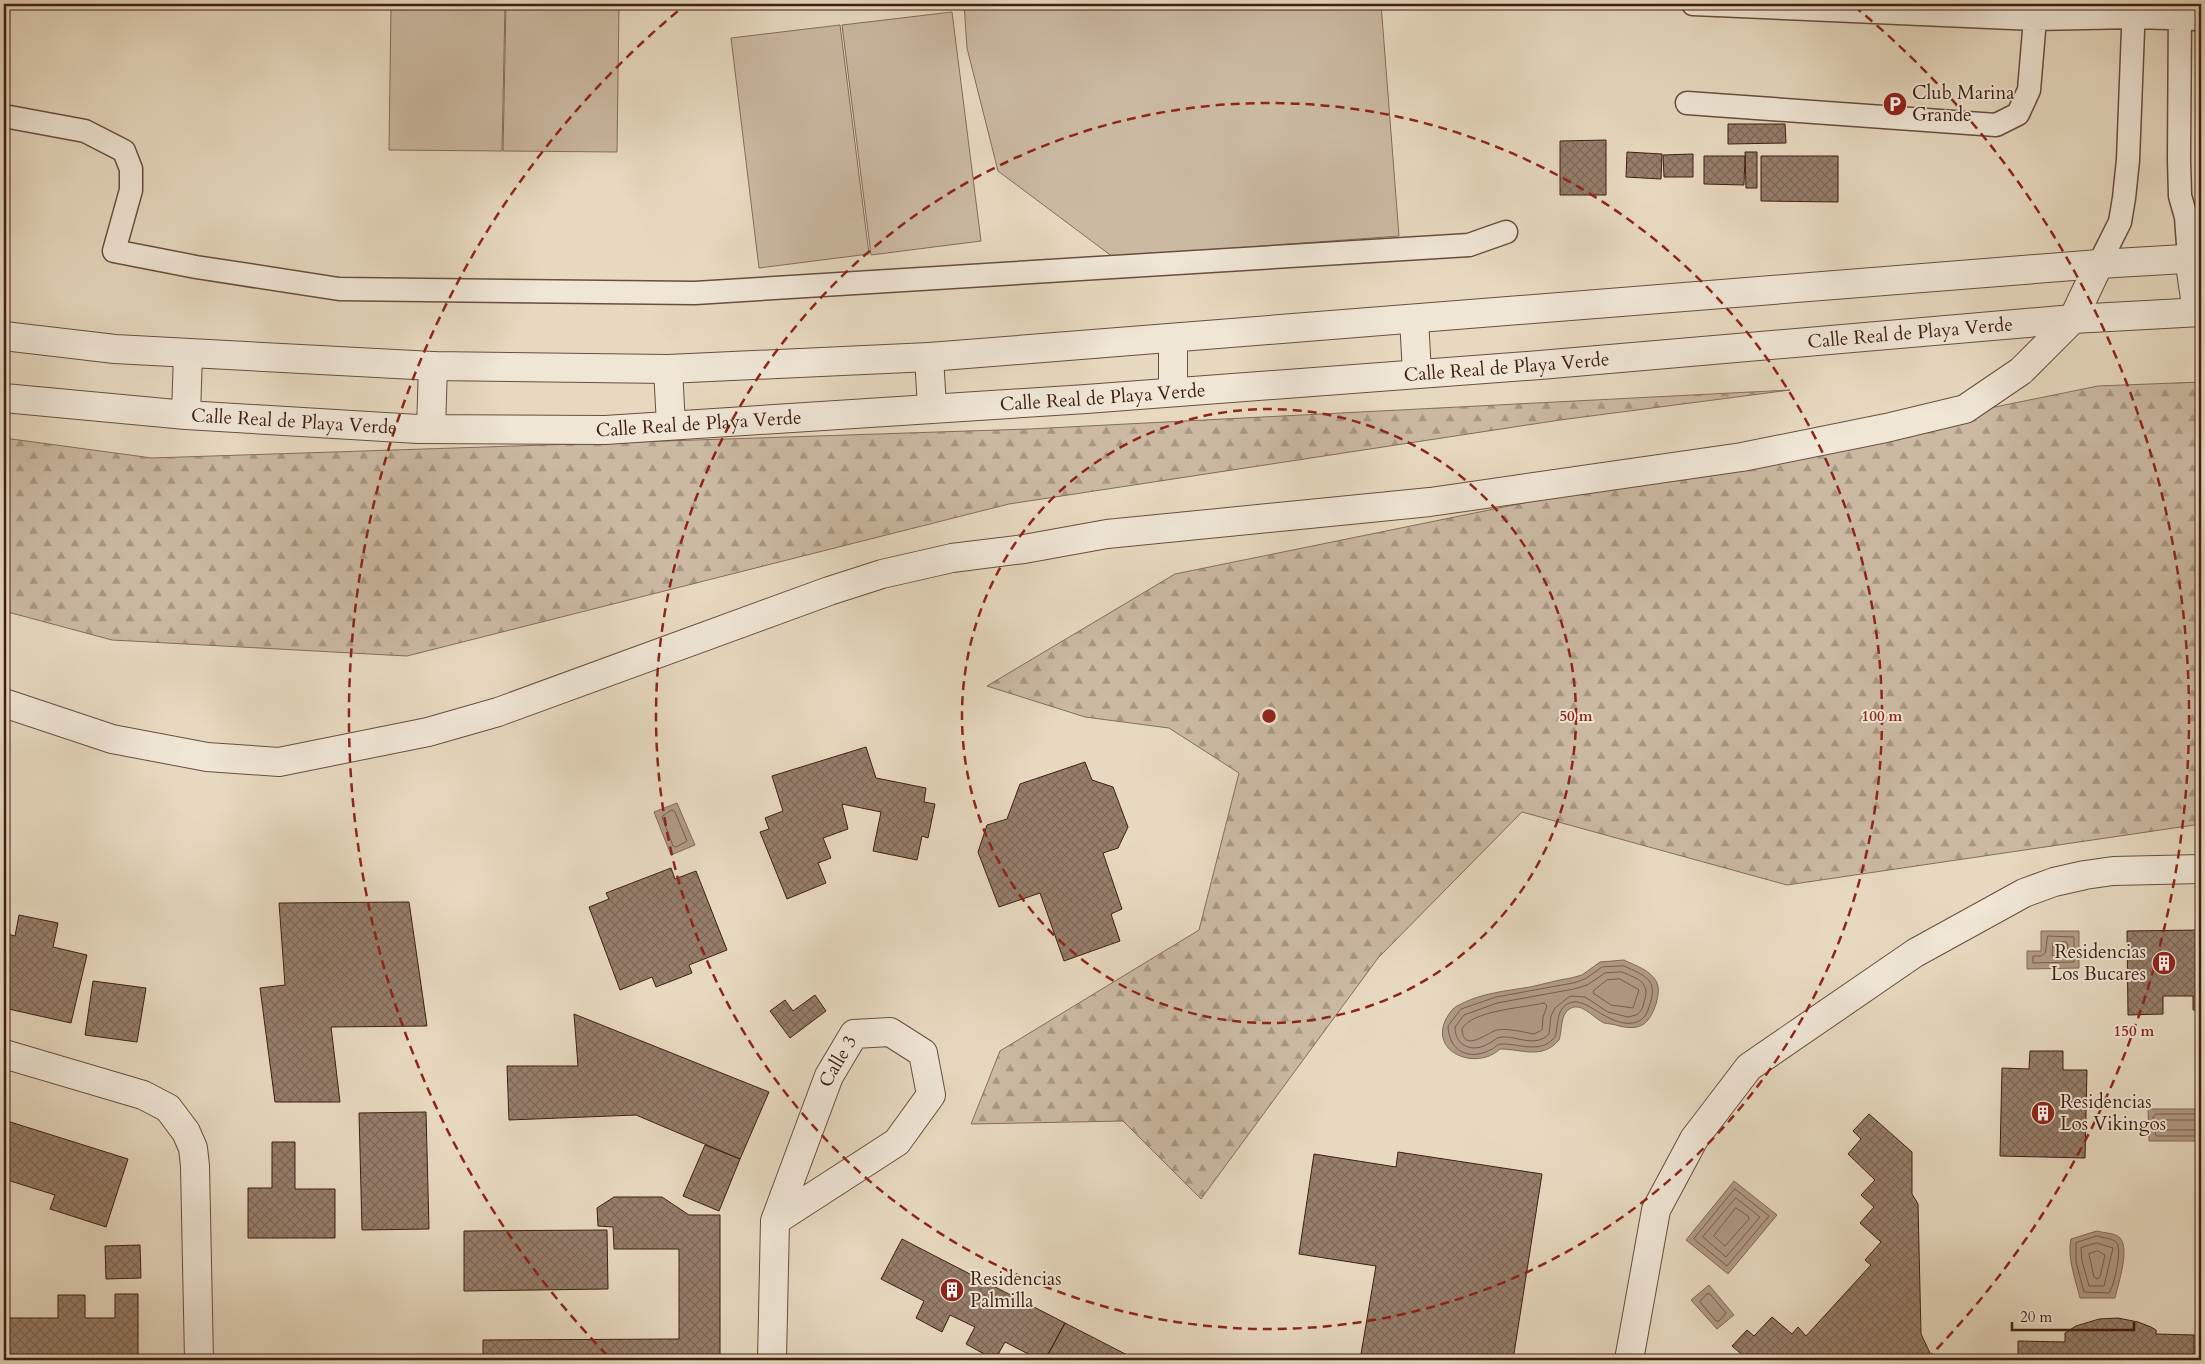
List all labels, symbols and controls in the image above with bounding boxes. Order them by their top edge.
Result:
place label: Club Marina Grande [1912,80,2014,128]
parking icon: Club Marina Grande [1882,91,1908,117]
street label: Calle Real de Playa Verde [1806,311,2014,355]
street label: Calle Real de Playa Verde [1403,346,1610,388]
street label: Calle Real de Playa Verde [999,377,1206,418]
street label: Calle Real de Playa Verde [190,402,398,441]
street label: Calle Real de Playa Verde [596,404,802,443]
text: 50 m [1559,706,1593,726]
text: 100 m [1862,706,1903,726]
centre of rings [1260,707,1278,725]
place label: Residencias Los Bucares [2051,939,2146,987]
building icon: Residencias Los Bucares [2151,950,2177,976]
text: 150 m [2114,1021,2155,1041]
street label: Calle 3 [813,1031,863,1091]
place label: Residencias Los Vikingos [2060,1089,2166,1137]
building icon: Residencias Los Vikingos [2030,1100,2056,1126]
place label: Residencias Palmilla [970,1266,1062,1314]
building icon: Residencias Palmilla [939,1277,965,1303]
scale bar [2012,1299,2135,1331]
text: 20 m [2020,1307,2052,1327]

